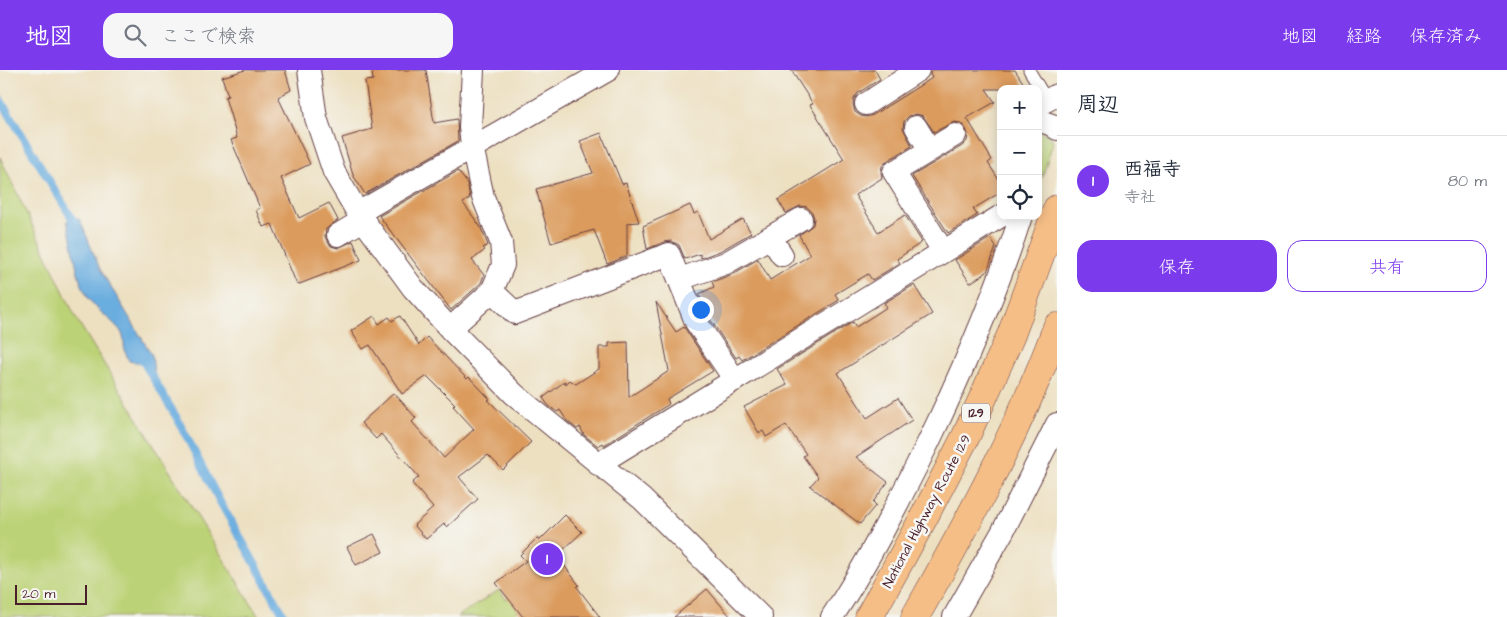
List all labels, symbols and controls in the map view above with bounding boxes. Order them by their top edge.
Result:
search box [103,13,453,58]
text: 地図 [25,20,73,54]
icon: search [121,21,149,49]
text: ここで検索 [161,23,256,50]
text: 地図 [1282,24,1318,49]
text: 経路 [1346,24,1382,49]
text: 保存済み [1410,24,1482,49]
map controls [997,85,1042,220]
button: + [997,85,1042,130]
text: 周辺 [1077,90,1119,119]
button: − [997,130,1042,175]
text: 西福寺 [1124,156,1181,183]
text: 1 [1092,170,1094,192]
text: 80 m [1448,170,1487,192]
button: locate [997,175,1042,220]
text: 寺社 [1124,186,1156,208]
button: 保存 [1077,240,1277,292]
button: 共有 [1287,240,1487,292]
your location [688,297,714,323]
road number: 129 [962,403,990,422]
street label: National Highway Route 129 [878,431,976,592]
pin: 1 [531,540,563,578]
scale bar [15,582,88,605]
text: 20 m [22,584,55,604]

